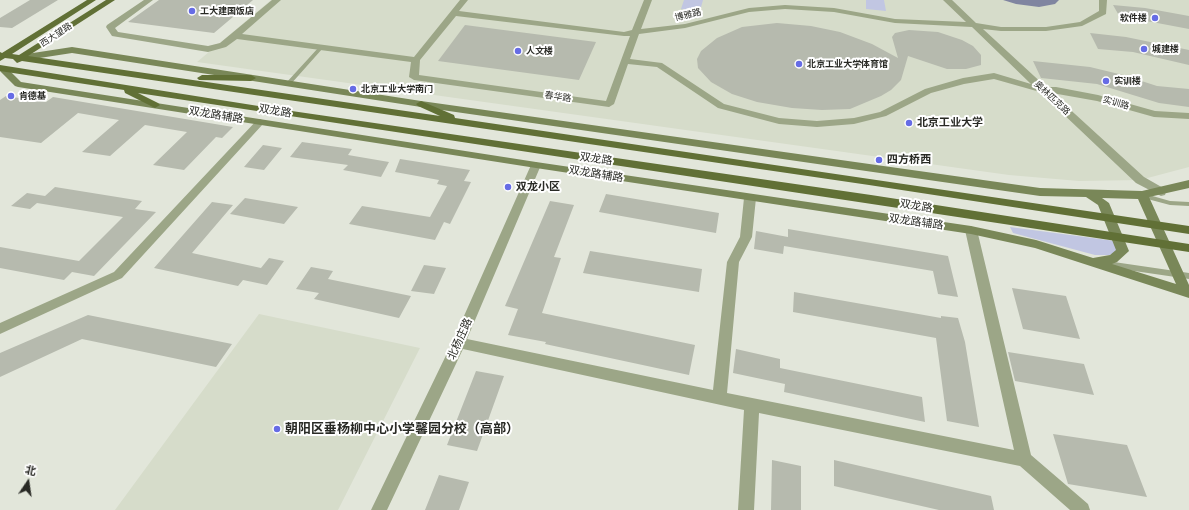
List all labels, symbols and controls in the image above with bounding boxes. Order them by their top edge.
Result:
marker: 工大建国饭店 [187,6,197,16]
place label: 工大建国饭店 [200,6,254,16]
street label: 博雅路 [674,7,702,23]
place label: 软件楼 [1120,13,1147,23]
marker: 软件楼 [1150,13,1160,23]
street label: 西大望路 [38,21,74,49]
marker: 城建楼 [1139,44,1149,54]
place label: 城建楼 [1152,44,1179,54]
marker: 人文楼 [513,46,523,56]
place label: 人文楼 [526,46,553,56]
marker: 北京工业大学体育馆 [794,59,804,69]
place label: 北京工业大学体育馆 [807,59,888,69]
marker: 实训楼 [1101,76,1111,86]
place label: 实训楼 [1114,76,1141,86]
street label: 奥林匹克路 [1032,79,1072,117]
marker: 北京工业大学南门 [348,84,358,94]
place label: 北京工业大学南门 [361,84,433,94]
street label: 春华路 [544,90,572,104]
marker: 肯德基 [6,91,16,101]
place label: 肯德基 [19,91,46,101]
street label: 实训路 [1102,94,1130,112]
street label: 双龙路 [258,102,292,120]
street label: 双龙路辅路 [188,104,244,126]
place label: 北京工业大学 [917,116,983,130]
marker: 北京工业大学 [904,118,914,128]
street label: 双龙路 [579,150,613,168]
place label: 四方桥西 [887,153,931,167]
marker: 四方桥西 [874,155,884,165]
street label: 双龙路辅路 [568,163,624,185]
place label: 双龙小区 [516,180,560,194]
marker: 双龙小区 [503,182,513,192]
street label: 双龙路 [899,197,933,215]
street label: 双龙路辅路 [888,212,944,232]
street label: 北杨庄路 [445,316,475,362]
place label: 朝阳区垂杨柳中心小学馨园分校（高部） [285,421,519,437]
marker: 朝阳区垂杨柳中心小学馨园分校（高部） [272,424,282,434]
north arrow [8,462,48,502]
text: 北 [24,462,38,478]

